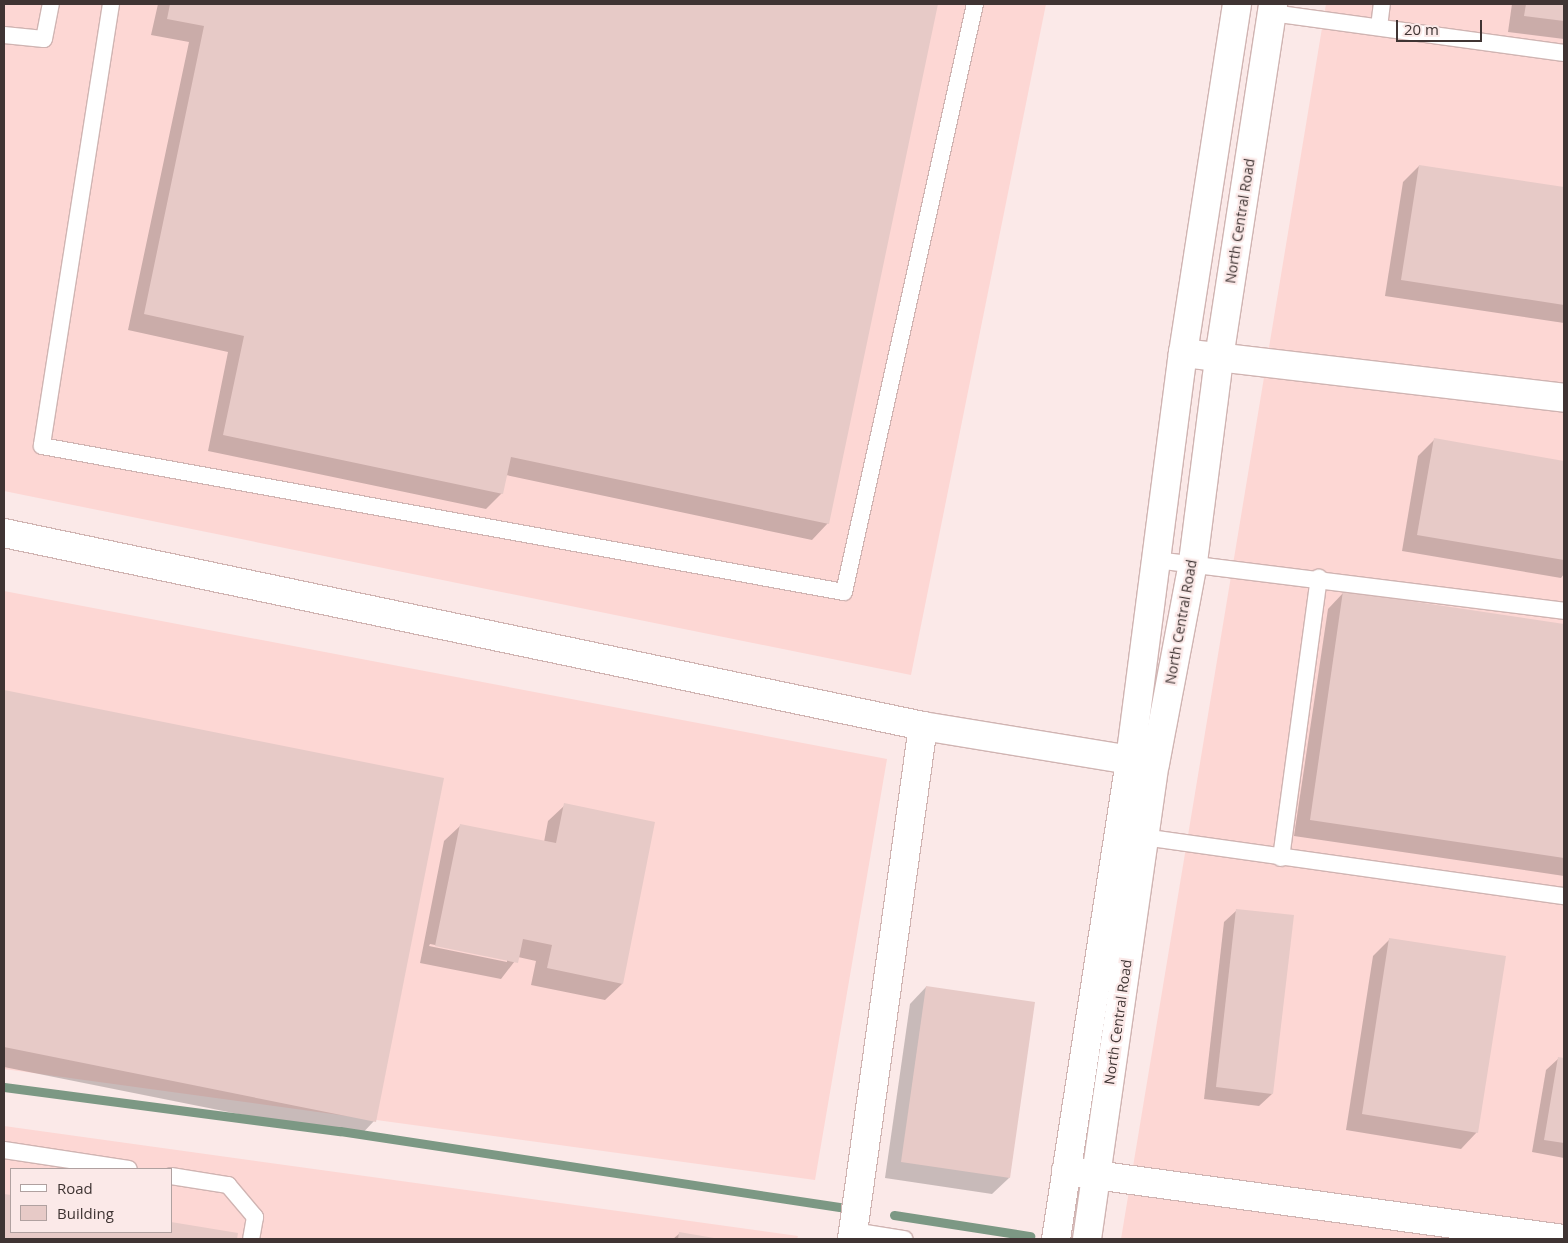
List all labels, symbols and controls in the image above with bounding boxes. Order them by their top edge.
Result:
scale bar [1398,10,1484,42]
text: 20 m [1404,19,1439,39]
street label: North Central Road [1222,157,1258,285]
street label: North Central Road [1162,558,1200,686]
street label: North Central Road [1101,958,1135,1086]
legend [10,1168,172,1233]
text: Road [57,1178,93,1198]
text: Building [57,1203,114,1223]

